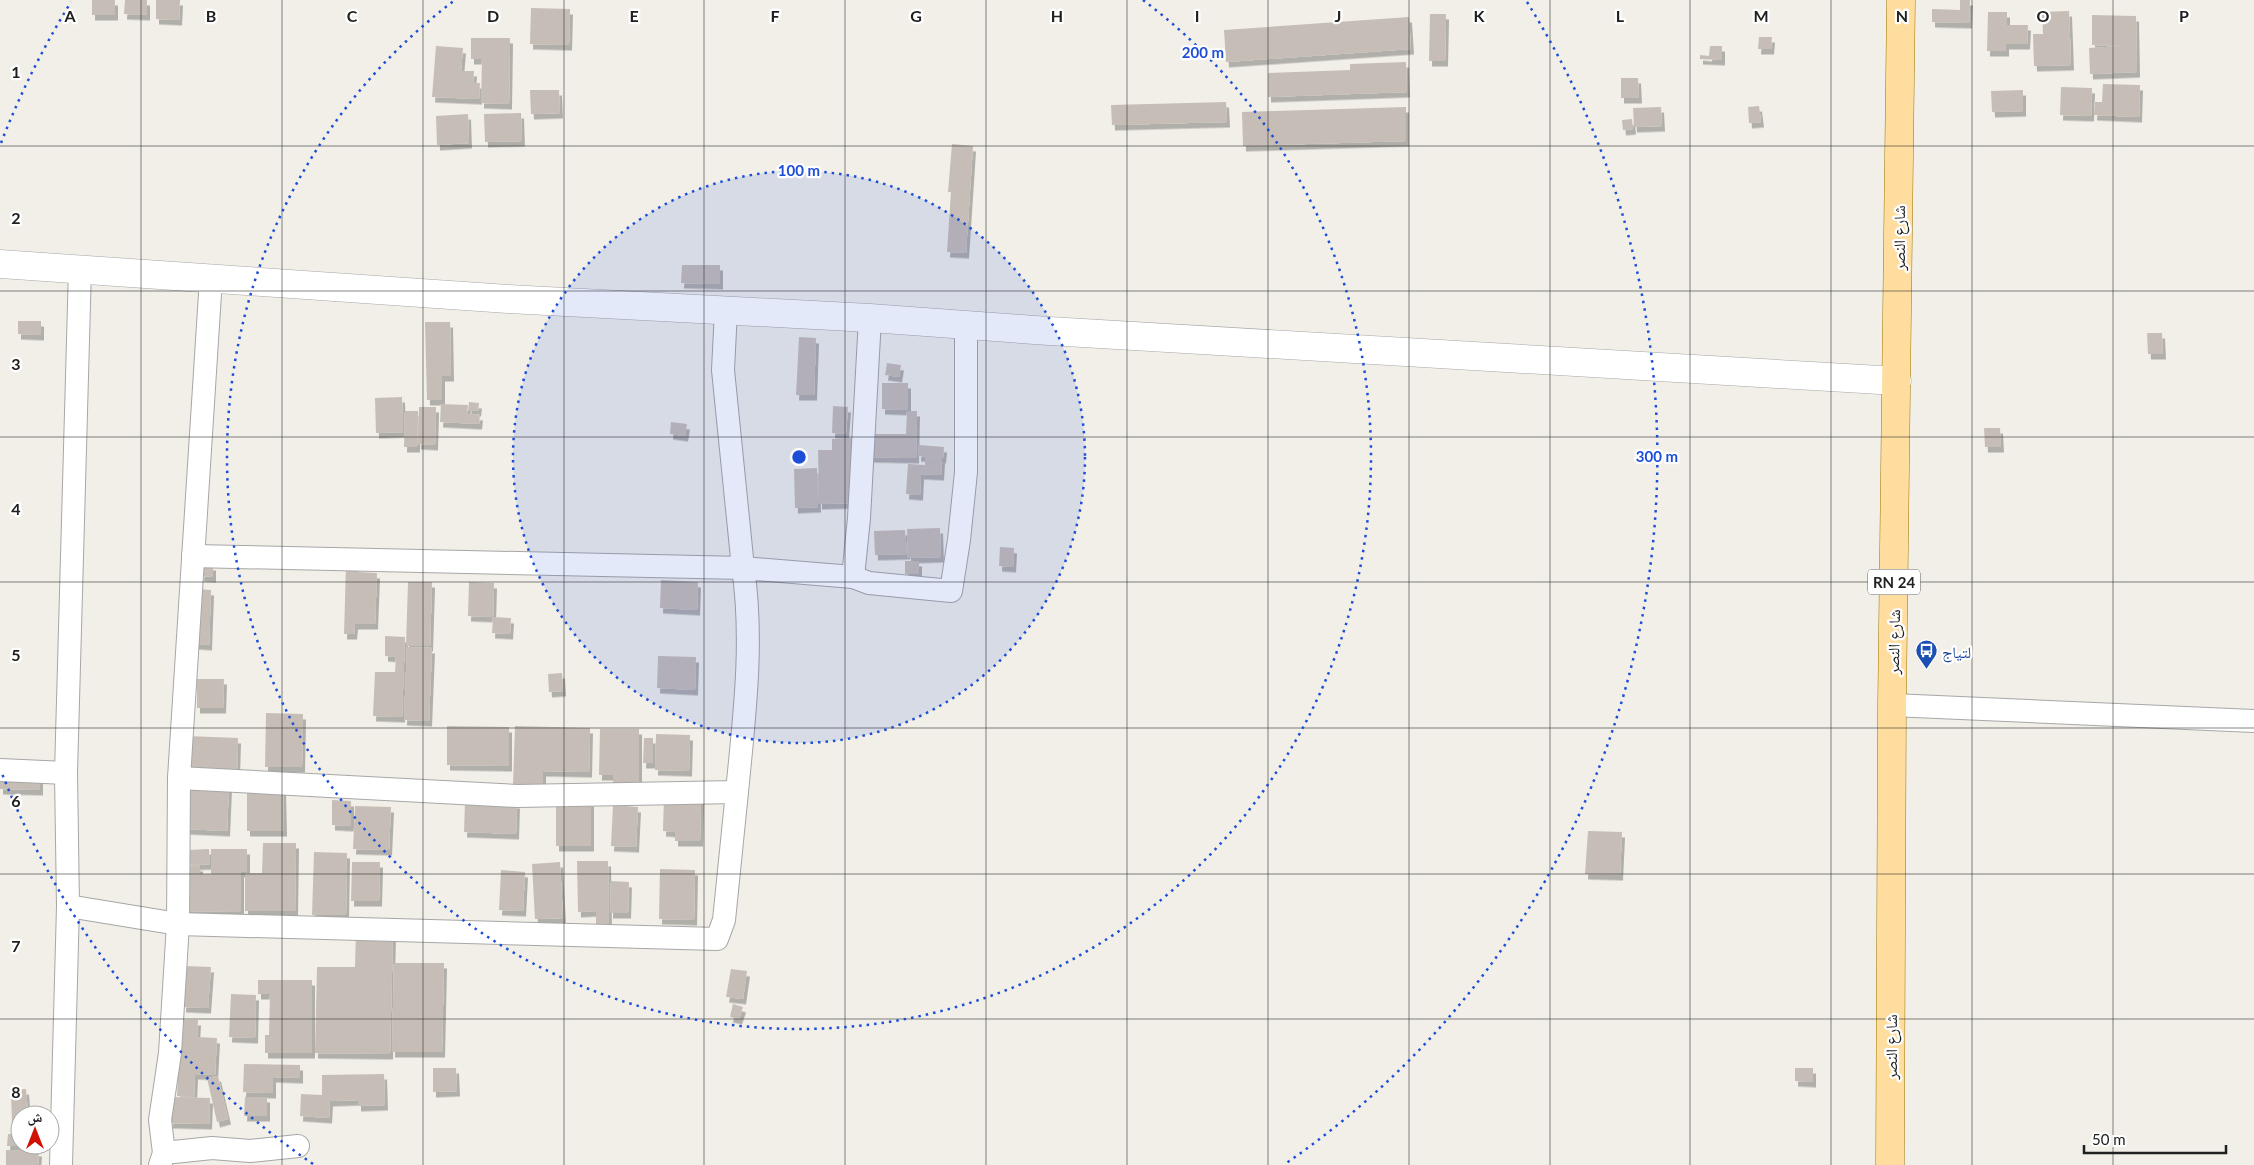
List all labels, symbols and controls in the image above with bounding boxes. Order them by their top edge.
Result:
text: A [63,6,76,25]
text: B [206,6,216,25]
text: C [347,6,358,25]
text: D [487,6,499,25]
text: E [629,6,639,25]
text: F [770,6,780,25]
text: G [910,6,922,25]
text: H [1051,6,1063,25]
text: I [1195,6,1199,25]
text: J [1335,6,1341,25]
text: K [1474,6,1486,25]
text: L [1616,6,1625,25]
text: M [1753,6,1769,25]
text: N [1896,6,1908,25]
text: O [2037,6,2050,25]
text: P [2179,6,2189,25]
text: 200 m [1182,43,1224,61]
text: 1 [11,62,21,81]
text: 100 m [778,161,820,179]
street label: شارع النصر [1889,205,1910,272]
text: 2 [11,208,21,227]
text: 3 [11,354,21,373]
text: 300 m [1636,447,1678,465]
centre of rings [790,448,808,466]
text: 4 [11,499,21,518]
road number: RN 24 [1868,570,1920,594]
street label: شارع النصر [1883,609,1905,676]
bus stop icon: لتياج [1914,639,1938,670]
place label: لتياج [1942,642,1971,663]
text: 5 [11,645,21,664]
text: 6 [11,791,21,810]
text: 7 [11,936,21,955]
street label: شارع النصر [1881,1014,1902,1081]
text: 8 [11,1082,21,1101]
north arrow [10,1105,60,1155]
text: ش [28,1108,43,1126]
scale bar [2084,1122,2226,1154]
text: 50 m [2092,1130,2126,1148]

